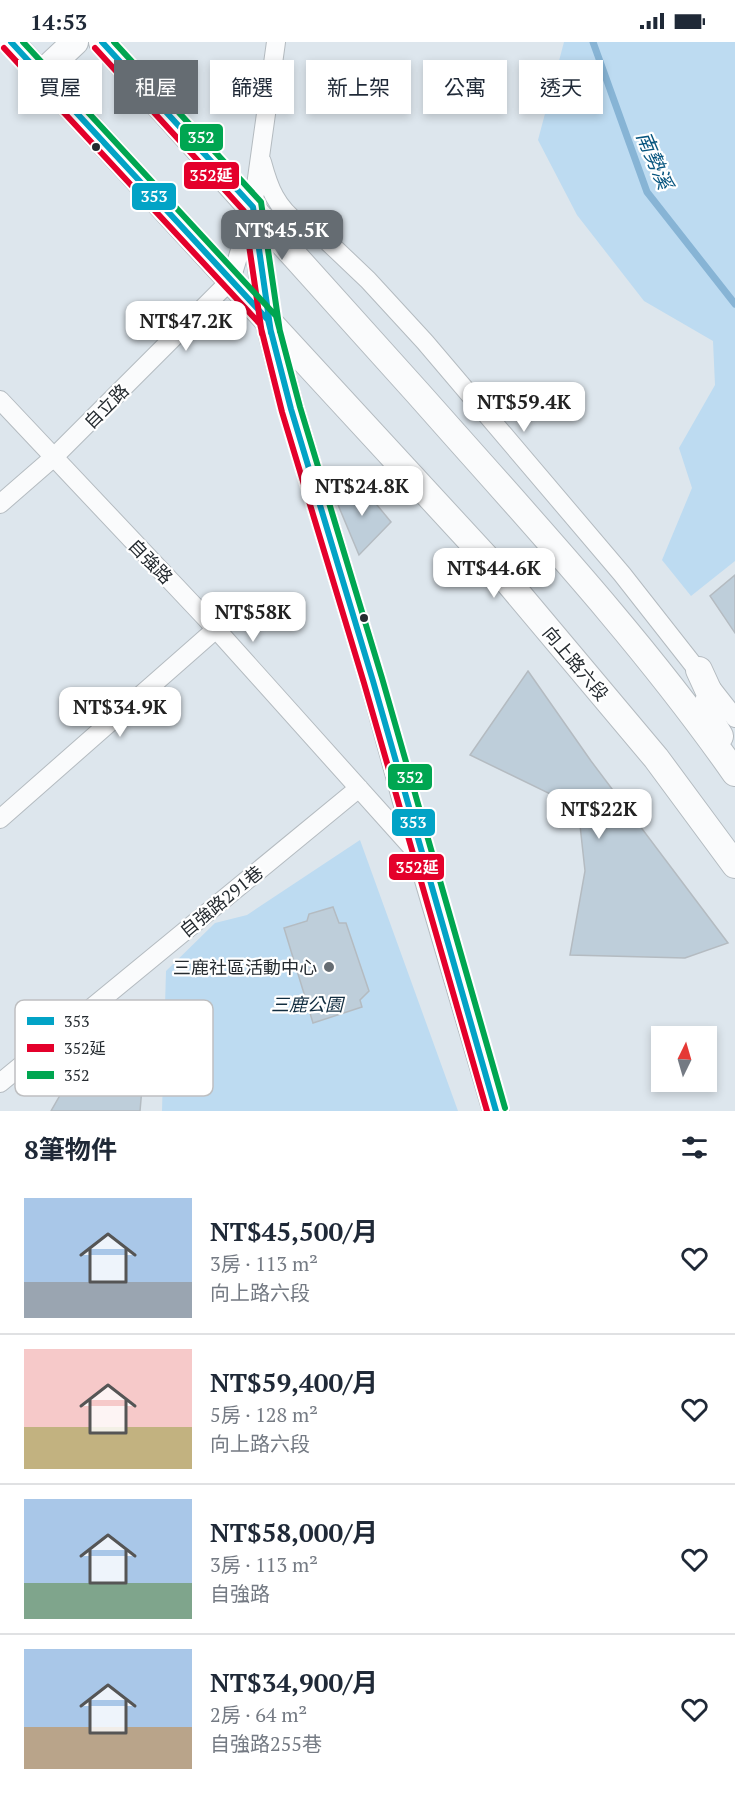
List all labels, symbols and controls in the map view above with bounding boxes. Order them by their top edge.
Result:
text: 14:53 [30,7,87,36]
chip: 買屋 [18,60,102,114]
chip: 租屋 [114,60,198,114]
chip: 篩選 [210,60,294,114]
chip: 新上架 [306,60,411,114]
chip: 公寓 [423,60,507,114]
chip: 透天 [519,60,603,114]
line badge: 352 [179,123,224,152]
text: 352 [187,126,215,148]
water label: 南勢溪 [631,127,680,196]
unlabelled marker [90,141,102,153]
line badge: 352延 [183,161,240,190]
text: 352延 [189,164,233,186]
line badge: 353 [131,182,177,211]
text: 353 [140,185,168,207]
pin: NT$45.5K [220,210,344,261]
text: NT$45.5K [235,216,329,243]
pin: NT$47.2K [124,301,248,352]
text: NT$47.2K [140,307,232,334]
street label: 自立路 [78,378,134,434]
pin: NT$59.4K [462,382,586,433]
text: NT$59.4K [477,388,571,415]
pin: NT$24.8K [300,466,424,517]
text: NT$24.8K [315,472,409,499]
street label: 自強路 [124,533,178,589]
pin: NT$44.6K [432,548,556,599]
text: NT$44.6K [447,554,541,581]
pin: NT$58K [204,592,302,643]
text: NT$58K [215,598,291,625]
unlabelled marker [358,612,370,624]
street label: 向上路六段 [538,621,614,705]
pin: NT$34.9K [58,687,182,738]
text: NT$34.9K [73,693,167,720]
line badge: 352 [387,763,433,791]
text: 352 [396,766,424,788]
pin: NT$22K [550,789,648,840]
text: NT$22K [561,795,637,822]
line badge: 353 [391,808,436,837]
text: 353 [399,811,427,833]
line badge: 352延 [388,853,445,881]
text: 352延 [395,856,439,878]
street label: 自強路291巷 [174,860,268,942]
place label: 三鹿社區活動中心 [173,955,317,979]
marker: 三鹿社區活動中心 [322,960,336,974]
park label: 三鹿公園 [271,992,346,1016]
legend [15,1000,213,1096]
text: 353 [64,1010,90,1032]
north arrow [651,1026,717,1092]
map controls [651,1026,717,1092]
text: 352延 [64,1037,106,1059]
text: 352 [64,1064,90,1086]
icon: filters [678,1131,711,1164]
text: 8筆物件 [24,1132,117,1166]
text: NT$45,500/月 [210,1214,378,1248]
icon: home [72,1222,144,1294]
icon: heart [678,1242,711,1275]
text: 3房 · 113 m² [210,1250,318,1277]
text: 向上路六段 [210,1279,310,1306]
text: NT$59,400/月 [210,1365,378,1399]
icon: home [72,1373,144,1445]
icon: heart [678,1393,711,1426]
text: 5房 · 128 m² [210,1401,318,1428]
text: 向上路六段 [210,1430,310,1457]
text: NT$58,000/月 [210,1515,378,1549]
icon: home [72,1523,144,1595]
icon: heart [678,1543,711,1576]
text: 3房 · 113 m² [210,1551,318,1578]
text: 自強路 [210,1580,270,1607]
text: NT$34,900/月 [210,1665,378,1699]
icon: home [72,1673,144,1745]
icon: heart [678,1693,711,1726]
text: 2房 · 64 m² [210,1701,307,1728]
text: 自強路255巷 [210,1730,322,1757]

